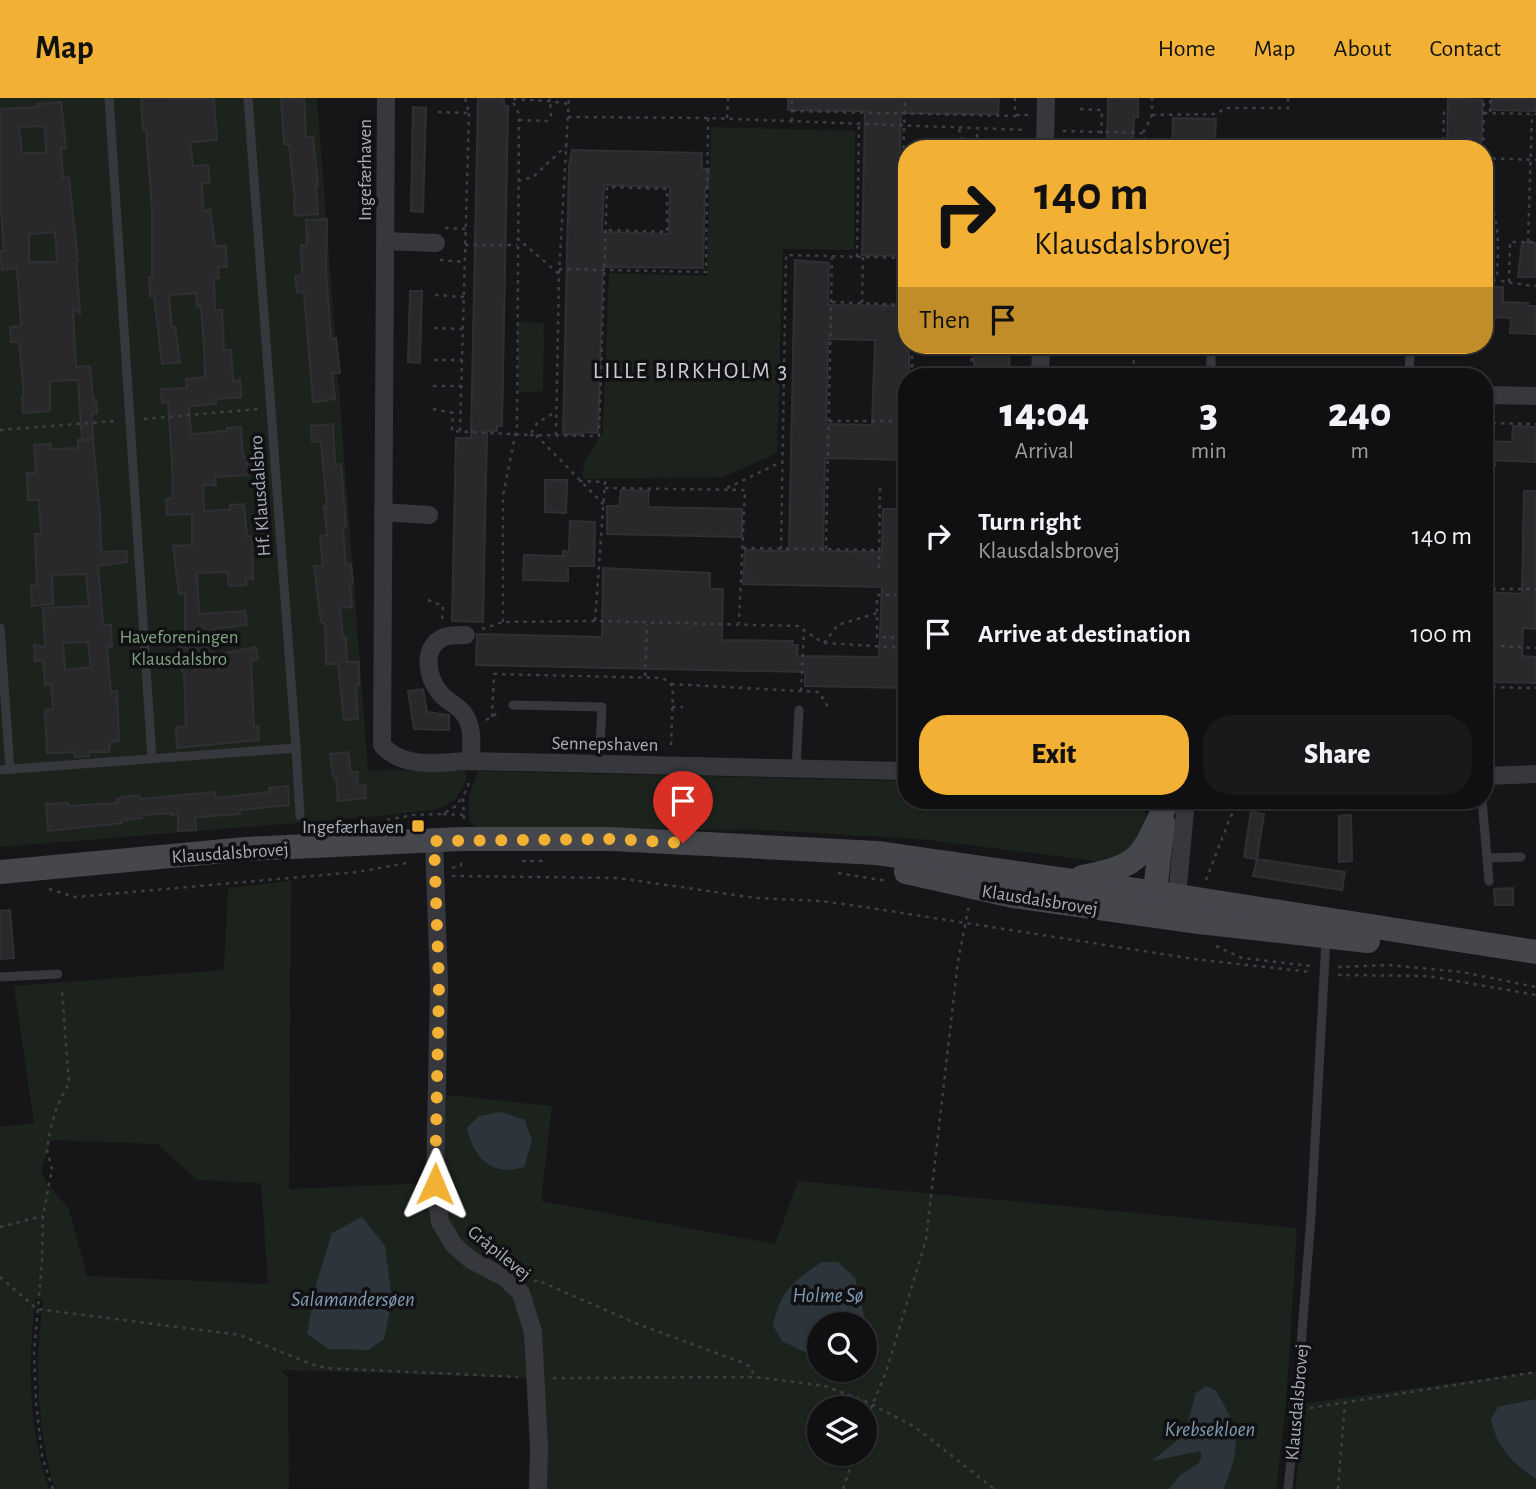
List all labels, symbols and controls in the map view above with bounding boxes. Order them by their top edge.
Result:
text: Map [35,32,94,65]
text: Home [1158,37,1216,61]
text: Map [1254,37,1296,61]
text: About [1334,37,1391,61]
text: Contact [1429,37,1501,61]
street label: Ingefærhaven [356,119,375,221]
icon: right [919,168,1010,259]
text: 140 m [1034,170,1149,219]
text: Klausdalsbrovej [1034,228,1231,260]
icon: arrive [984,301,1022,339]
text: Then [919,307,970,333]
district label: LILLE BIRKHOLM 3 [593,360,789,383]
text: 14:04 [999,392,1089,434]
text: 3 [1199,392,1218,434]
text: 240 [1328,392,1392,434]
street label: Hf. Klausdalsbro [247,435,274,557]
text: Arrival [1015,440,1074,463]
text: min [1191,440,1227,463]
text: m [1351,440,1369,463]
text: Turn right [978,509,1081,535]
icon: right [919,517,957,555]
text: 140 m [1412,523,1472,549]
text: Klausdalsbrovej [978,540,1120,563]
icon: arrive [919,615,957,653]
text: Arrive at destination [978,621,1191,647]
text: 100 m [1411,621,1472,647]
park label: Haveforeningen Klausdalsbro [119,628,239,669]
button: Exit [919,715,1189,795]
button: Share [1203,715,1472,795]
street label: Sennepshaven [551,734,659,755]
pin [653,771,713,843]
icon: arrive [664,782,702,820]
place label: Ingefærhaven [302,818,404,837]
marker: Ingefærhaven [410,818,426,834]
street label: Klausdalsbrovej [171,840,289,867]
street label: Klausdalsbrovej [980,882,1099,919]
position arrow [398,1147,472,1221]
street label: Gråpilevej [464,1222,534,1284]
water label: Holme Sø [793,1285,863,1306]
water label: Salamandersøen [291,1289,415,1310]
map controls [807,1312,877,1466]
button: search [807,1312,877,1382]
street label: Klausdalsbrovej [1283,1343,1312,1461]
button: layers [807,1396,877,1466]
water label: Krebsekloen [1165,1419,1255,1440]

